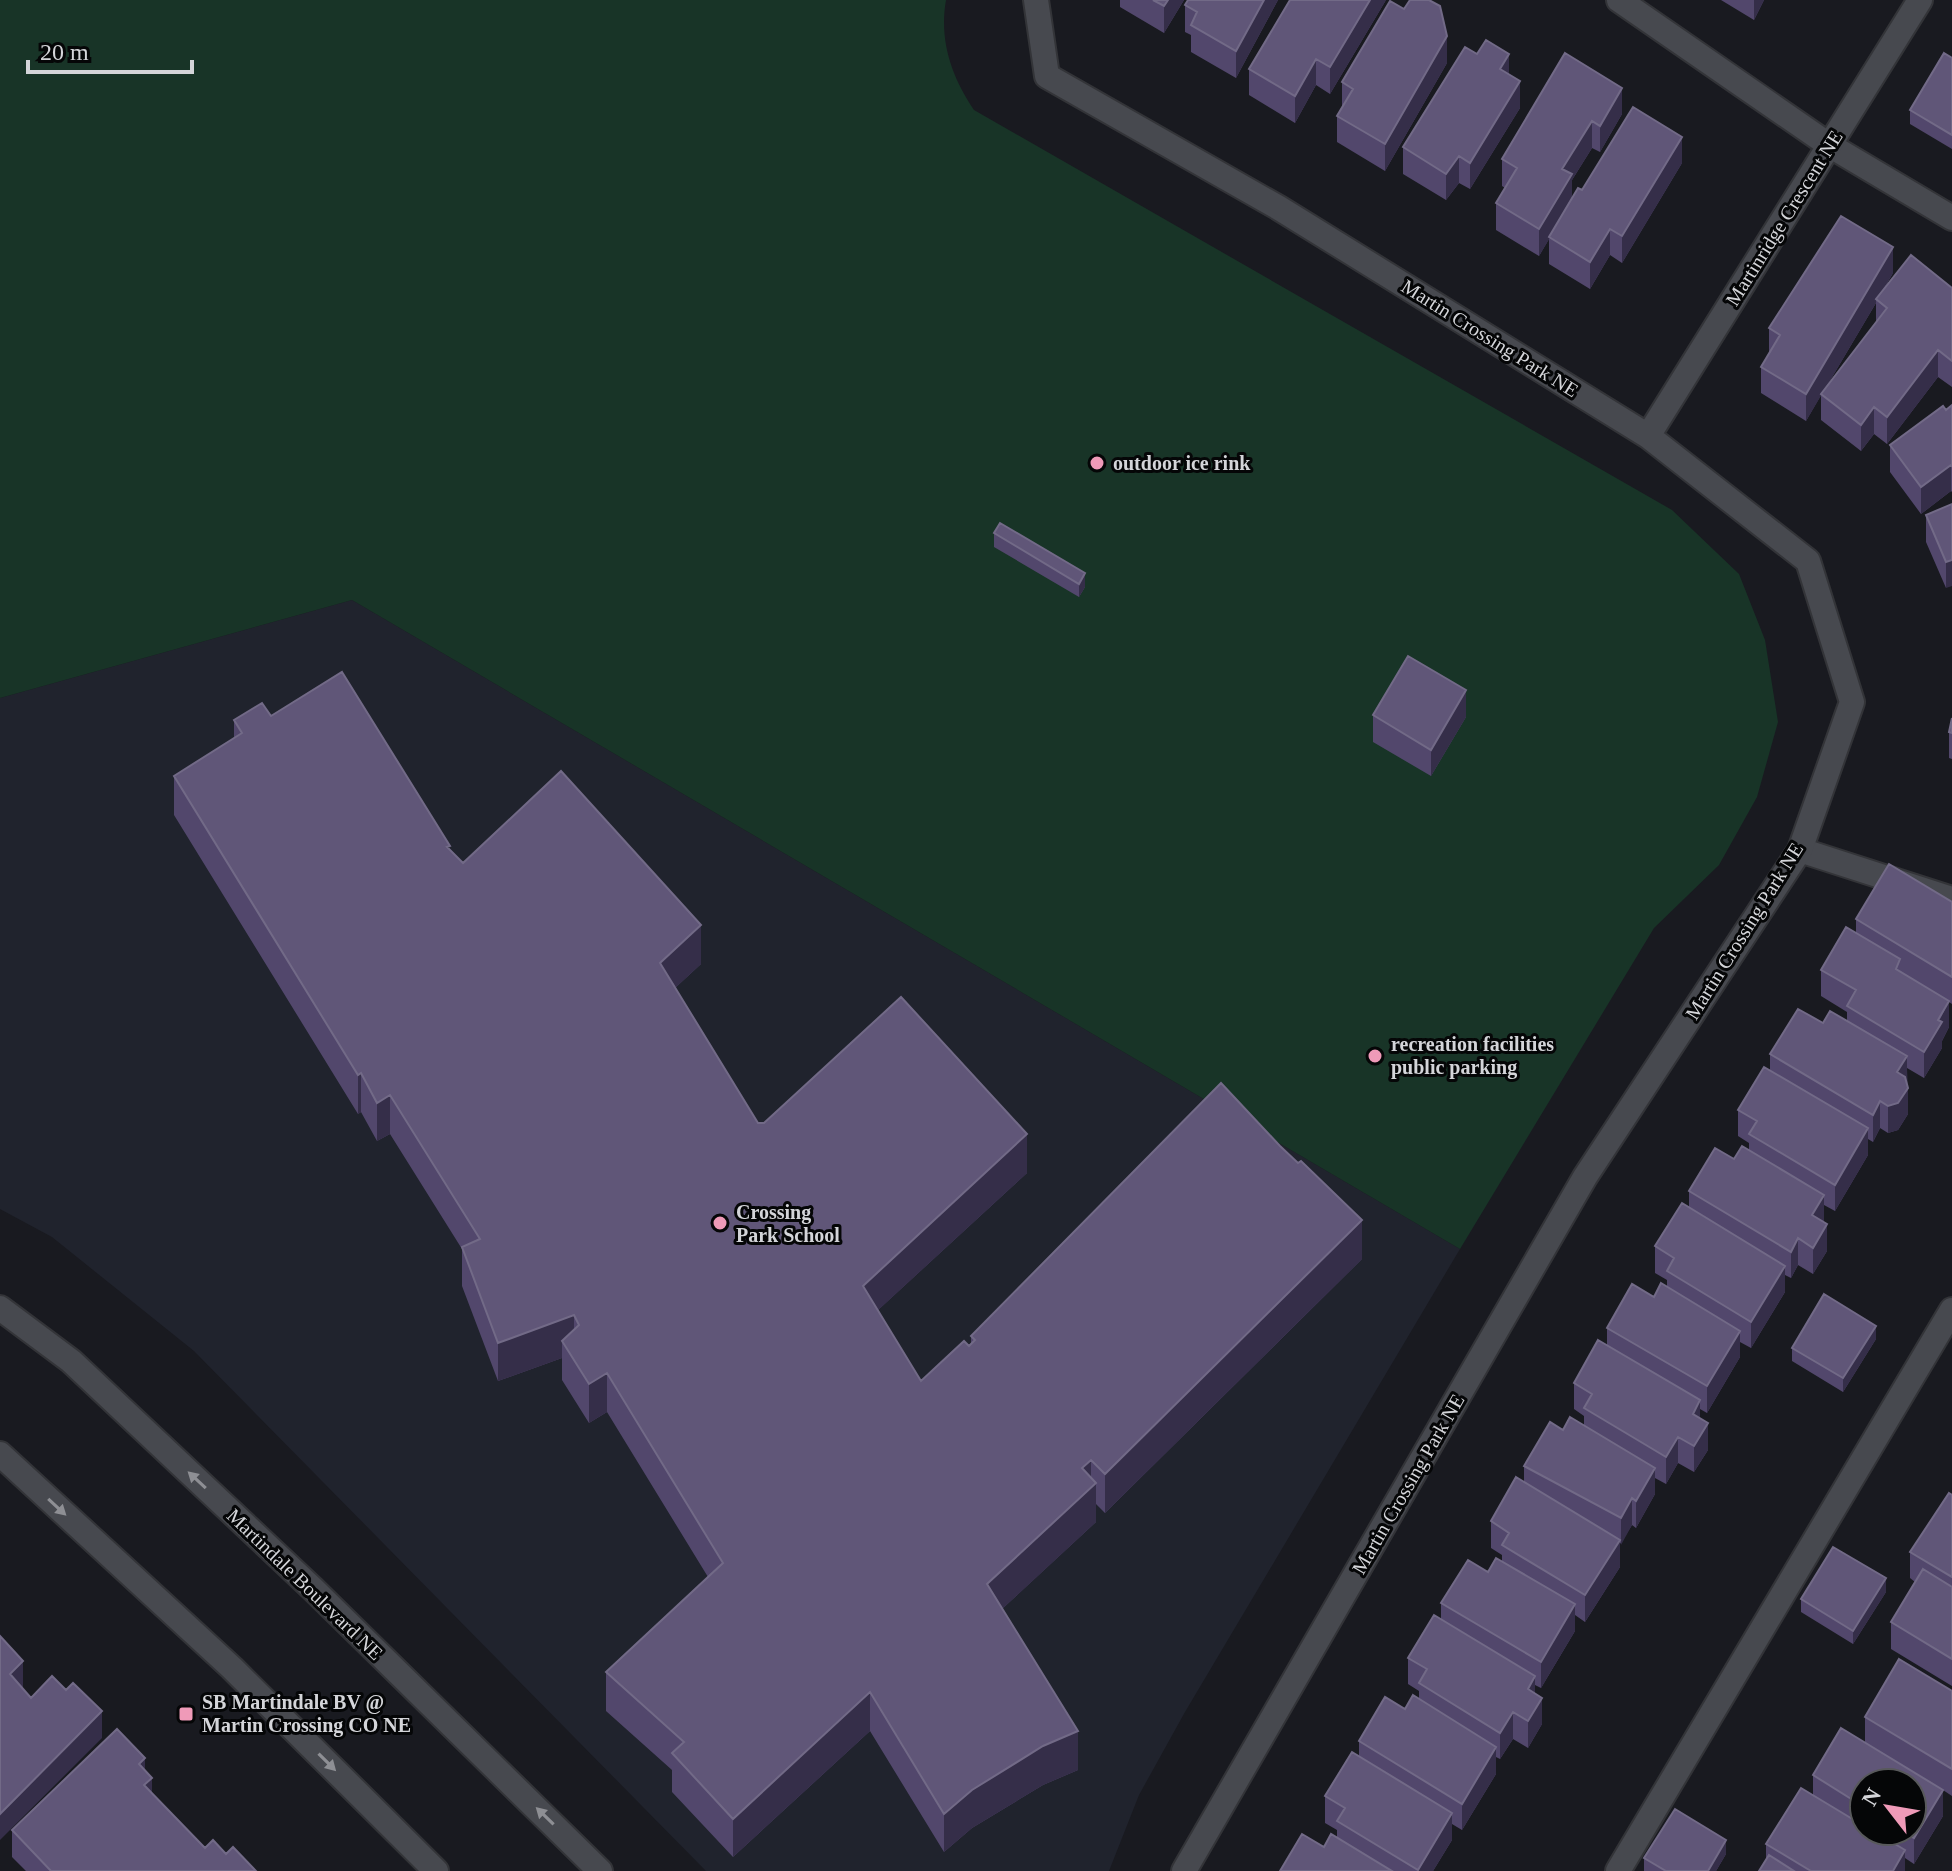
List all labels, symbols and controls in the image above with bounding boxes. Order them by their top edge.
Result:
scale bar [28,24,192,74]
text: 20 m [40,39,89,65]
street label: Martinridge Crescent NE [1721,126,1848,310]
street label: Martin Crossing Park NE [1397,275,1582,402]
place label: outdoor ice rink [1113,452,1251,474]
marker: outdoor ice rink [1088,454,1106,472]
street label: Martin Crossing Park NE [1681,839,1808,1024]
place label: recreation facilities public parking [1391,1033,1554,1079]
marker: recreation facilities public parking [1366,1047,1384,1065]
place label: Crossing Park School [736,1201,840,1246]
marker: Crossing Park School [711,1214,729,1232]
street label: Martin Crossing Park NE [1348,1390,1469,1578]
one-way arrow [187,1471,206,1489]
one-way arrow [48,1497,67,1515]
street label: Martindale Boulevard NE [223,1504,387,1664]
place label: SB Martindale BV @ Martin Crossing CO NE [202,1691,411,1737]
marker: SB Martindale BV @ Martin Crossing CO NE [177,1705,195,1723]
one-way arrow [317,1753,336,1771]
north arrow [1848,1767,1928,1847]
text: N [1856,1784,1886,1810]
one-way arrow [536,1808,555,1826]

